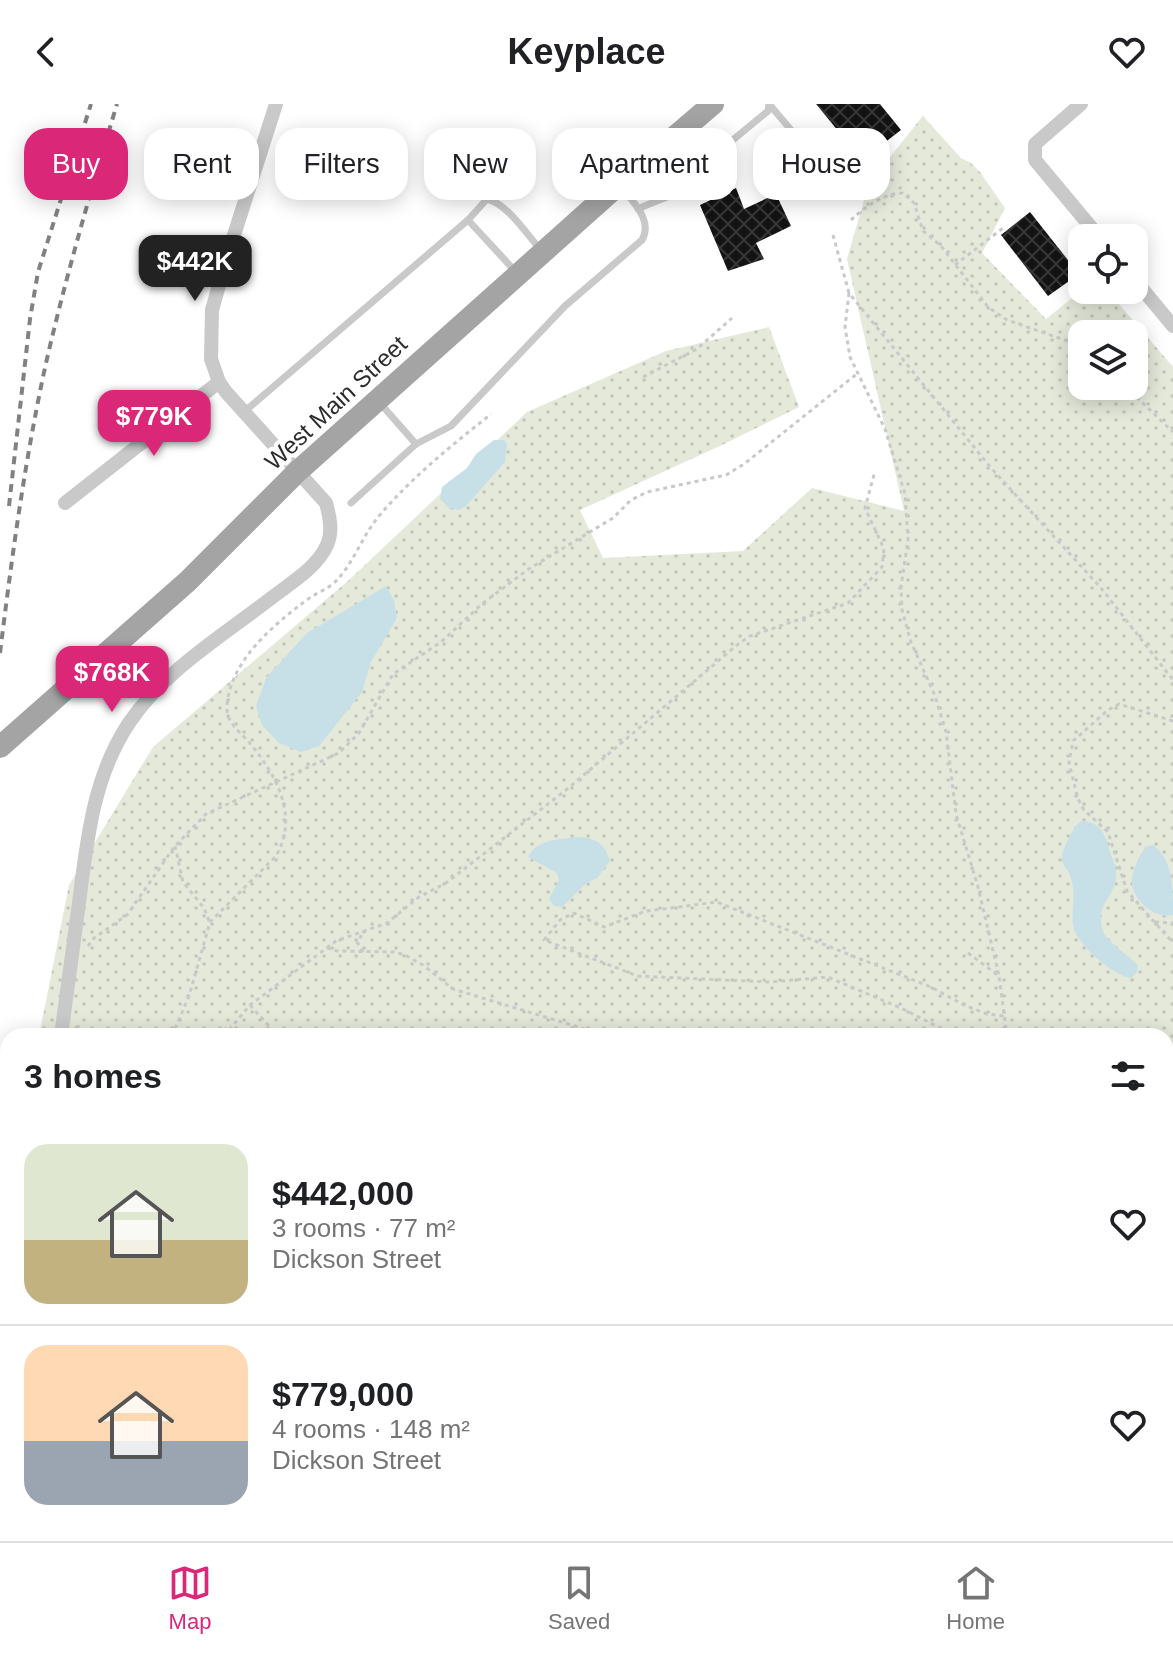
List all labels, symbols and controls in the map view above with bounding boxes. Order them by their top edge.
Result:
icon: back [24,30,68,74]
icon: heart [1105,30,1149,74]
text: Keyplace [507,31,666,72]
chip: Buy [24,128,128,200]
chip: Rent [144,128,259,200]
chip: Filters [275,128,408,200]
chip: New [424,128,536,200]
chip: Apartment [552,128,737,200]
chip: House [753,128,890,200]
map controls [1068,224,1148,400]
button: locate [1068,224,1148,304]
pin: $442K [139,235,251,303]
text: $442K [157,246,233,276]
button: layers [1068,320,1148,400]
street label: West Main Street [259,330,412,475]
pin: $779K [98,390,210,458]
text: $779K [116,401,192,431]
pin: $768K [56,646,168,714]
text: $768K [74,657,150,687]
icon: filters [1106,1054,1150,1098]
text: 3 homes [24,1057,162,1095]
text: $442,000 [272,1174,414,1212]
icon: home [88,1176,184,1272]
icon: heart [1106,1202,1150,1246]
text: 3 rooms · 77 m² [272,1213,456,1243]
text: Dickson Street [272,1244,441,1274]
text: $779,000 [272,1375,414,1413]
icon: home [88,1377,184,1473]
icon: heart [1106,1403,1150,1447]
text: 4 rooms · 148 m² [272,1414,470,1444]
text: Dickson Street [272,1445,441,1475]
tab: Map [168,1561,212,1635]
tab: Saved [548,1561,610,1635]
tab: Home [946,1561,1005,1635]

